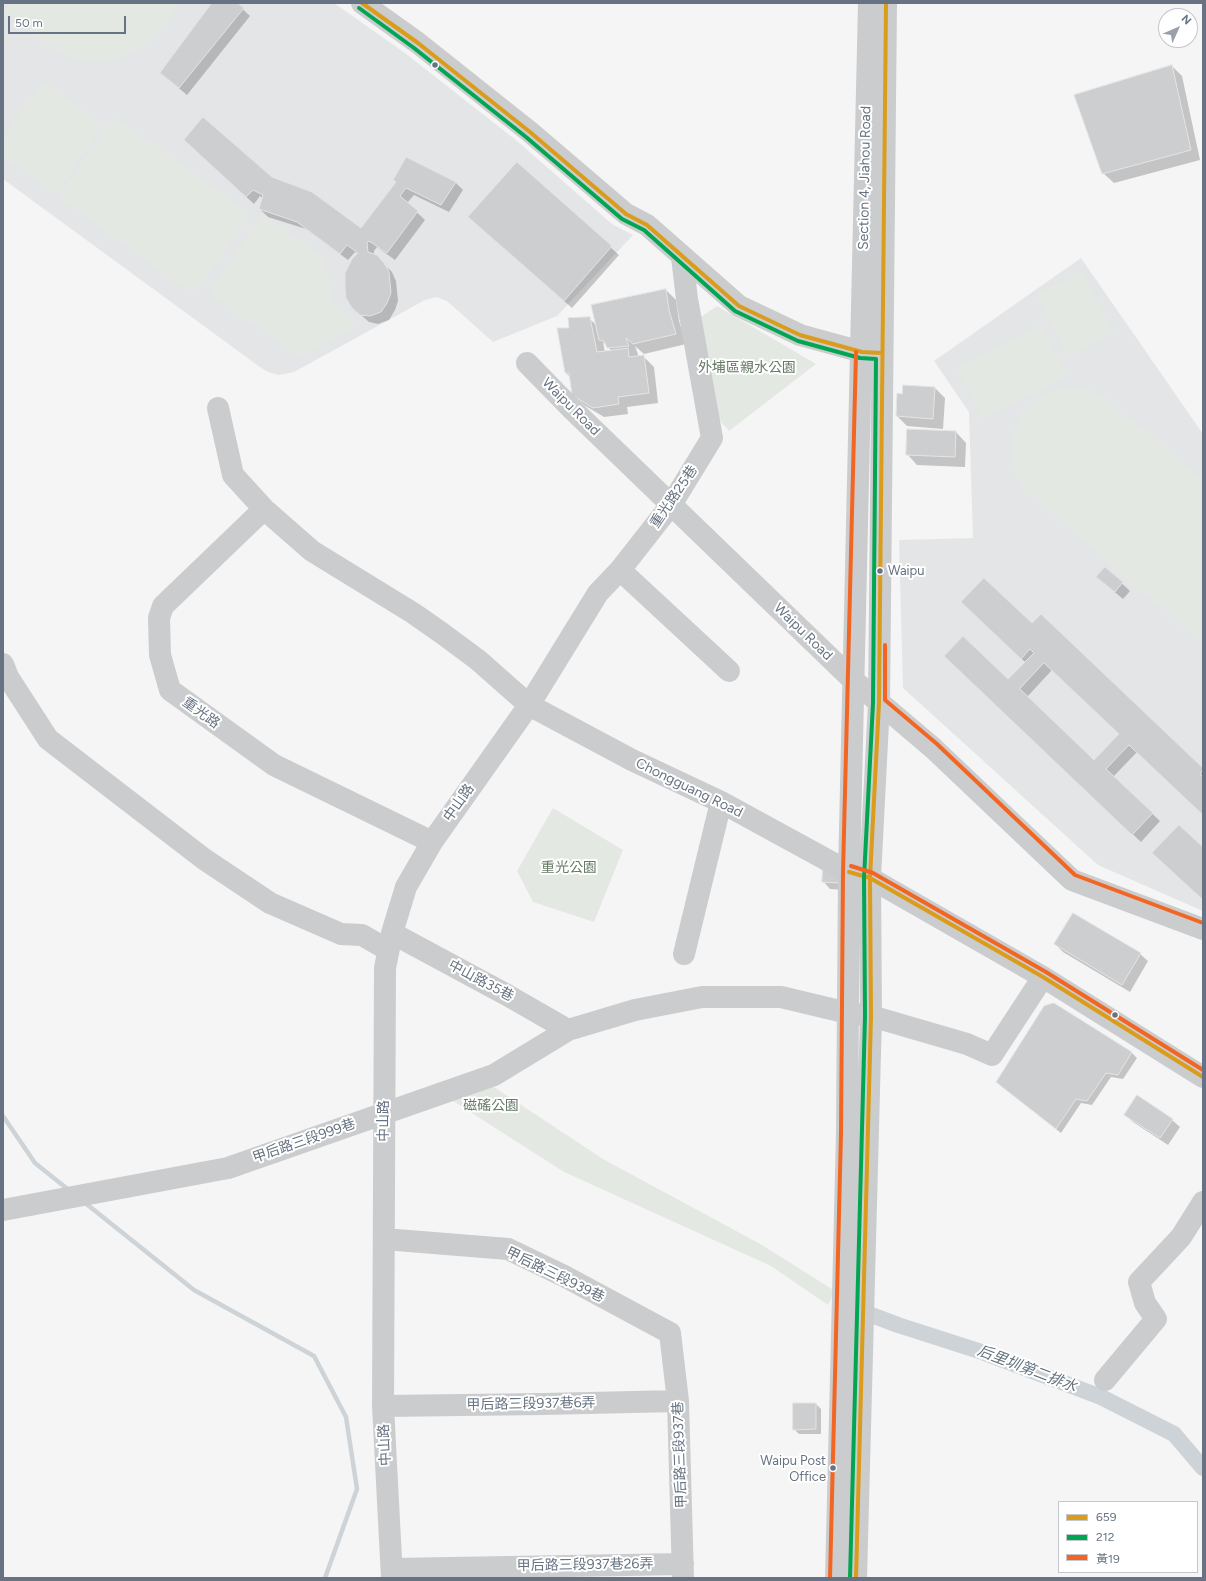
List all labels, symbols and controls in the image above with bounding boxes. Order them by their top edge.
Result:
scale bar [10,8,128,34]
north arrow [1158,8,1198,48]
text: N [1179,12,1194,27]
text: 50 m [15,16,43,30]
unlabelled marker [430,60,440,70]
street label: Section 4, Jiahou Road [855,106,875,250]
park label: 外埔區親水公園 [698,360,796,376]
street label: Waipu Road [539,375,603,439]
street label: 重光路25巷 [647,463,701,531]
place label: Waipu [888,563,925,579]
marker: Waipu [875,566,885,576]
street label: Waipu Road [770,600,836,664]
street label: 重光路 [179,694,223,732]
street label: Chongguang Road [633,755,745,821]
street label: 中山路 [440,781,478,825]
park label: 重光公園 [541,860,597,876]
street label: 中山路35巷 [445,957,517,1005]
unlabelled marker [1110,1010,1120,1020]
park label: 磁磘公園 [463,1098,519,1114]
street label: 中山路 [376,1100,392,1142]
street label: 甲后路三段999巷 [250,1116,358,1166]
street label: 甲后路三段939巷 [503,1244,607,1306]
water label: 后里圳第二排水 [975,1342,1079,1396]
street label: 甲后路三段937巷6弄 [466,1394,596,1414]
street label: 甲后路三段937巷 [670,1401,690,1509]
street label: 中山路 [376,1424,394,1466]
place label: Waipu Post Office [760,1453,826,1484]
marker: Waipu Post Office [828,1463,838,1473]
legend [1058,1501,1198,1573]
text: 659 [1096,1510,1116,1524]
text: 212 [1096,1530,1114,1544]
text: 黃19 [1096,1552,1120,1566]
street label: 甲后路三段937巷26弄 [516,1555,654,1575]

